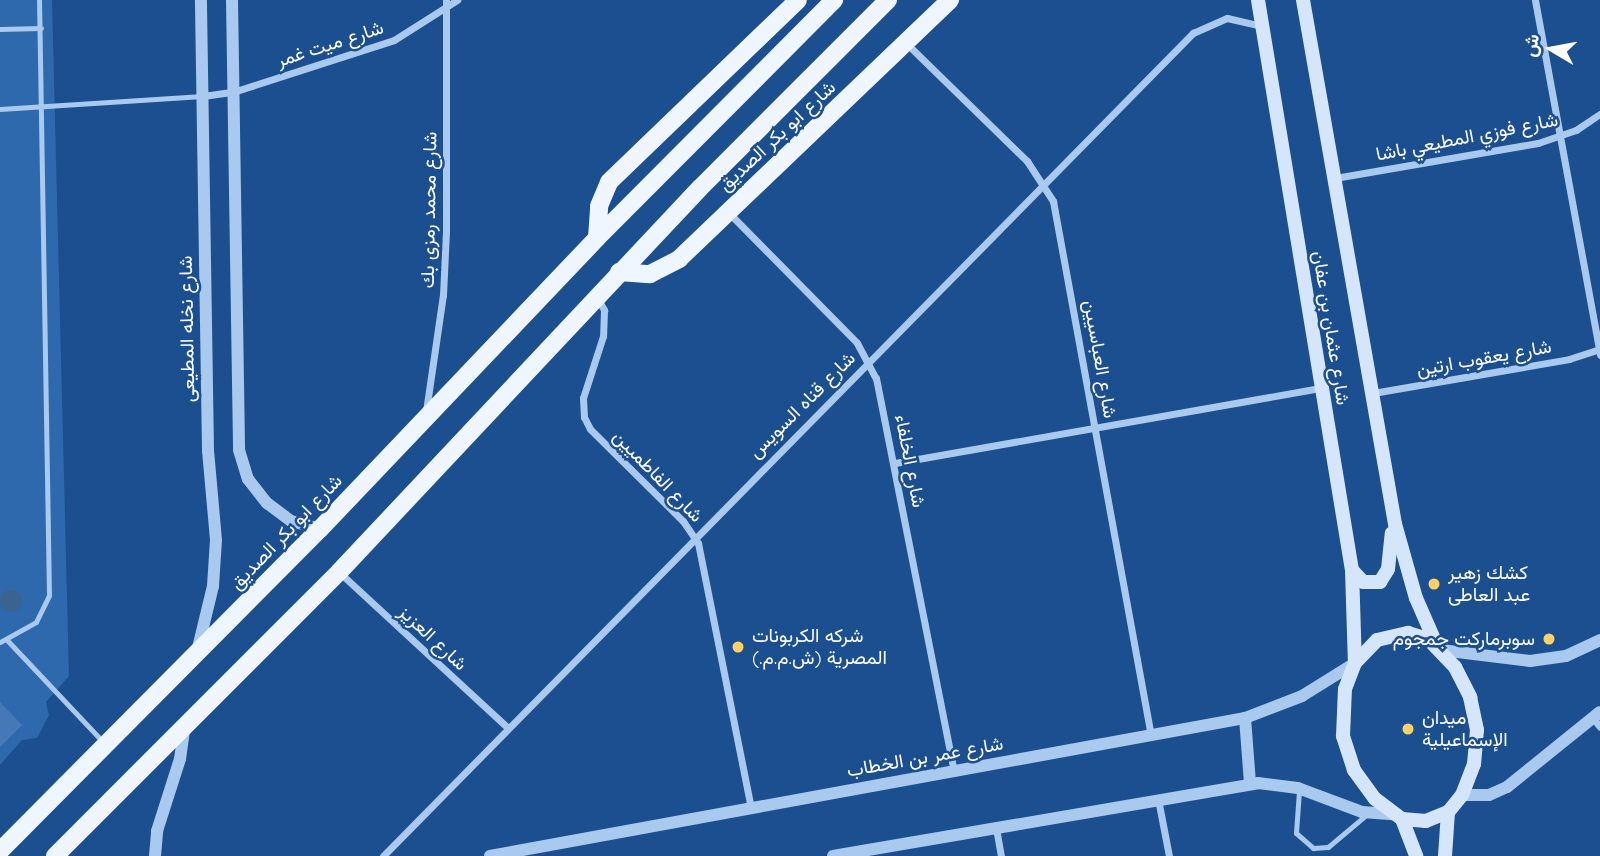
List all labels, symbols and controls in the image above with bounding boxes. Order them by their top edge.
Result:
north arrow [1516,14,1586,84]
street label: شارع ميت غمر [274,16,386,72]
text: ش [1517,32,1544,59]
street label: شارع ابو بكر الصديق [714,76,840,196]
street label: شارع فوزي المطيعي باشا [1374,108,1560,166]
street label: شارع محمد رمزى بك [416,131,442,289]
street label: شارع عثمان بن عفان [1308,249,1354,407]
street label: شارع نخله المطيعى [174,256,200,402]
street label: شارع العباسيين [1078,298,1122,420]
street label: شارع يعقوب ارتين [1415,335,1553,381]
street label: شارع قناه السويس [744,347,860,463]
street label: شارع الخلفاء [890,412,930,510]
street label: شارع الفاطميين [608,425,708,527]
street label: شارع ابو بكر الصديق [225,469,347,595]
place label: كشك زهير عبد العاطى [1448,562,1530,606]
marker: كشك زهير عبد العاطى [1426,576,1442,592]
street label: شارع العزيز [394,601,472,675]
place label: شركه الكربونات المصرية (ش.م.م.) [752,625,887,669]
place label: سوبرماركت جمجوم [1393,628,1535,650]
marker: سوبرماركت جمجوم [1541,631,1557,647]
marker: شركه الكربونات المصرية (ش.م.م.) [730,639,746,655]
place label: ميدان الإسماعيلية [1422,707,1508,751]
marker: ميدان الإسماعيلية [1400,721,1416,737]
street label: شارع عمر بن الخطاب [845,732,1005,782]

